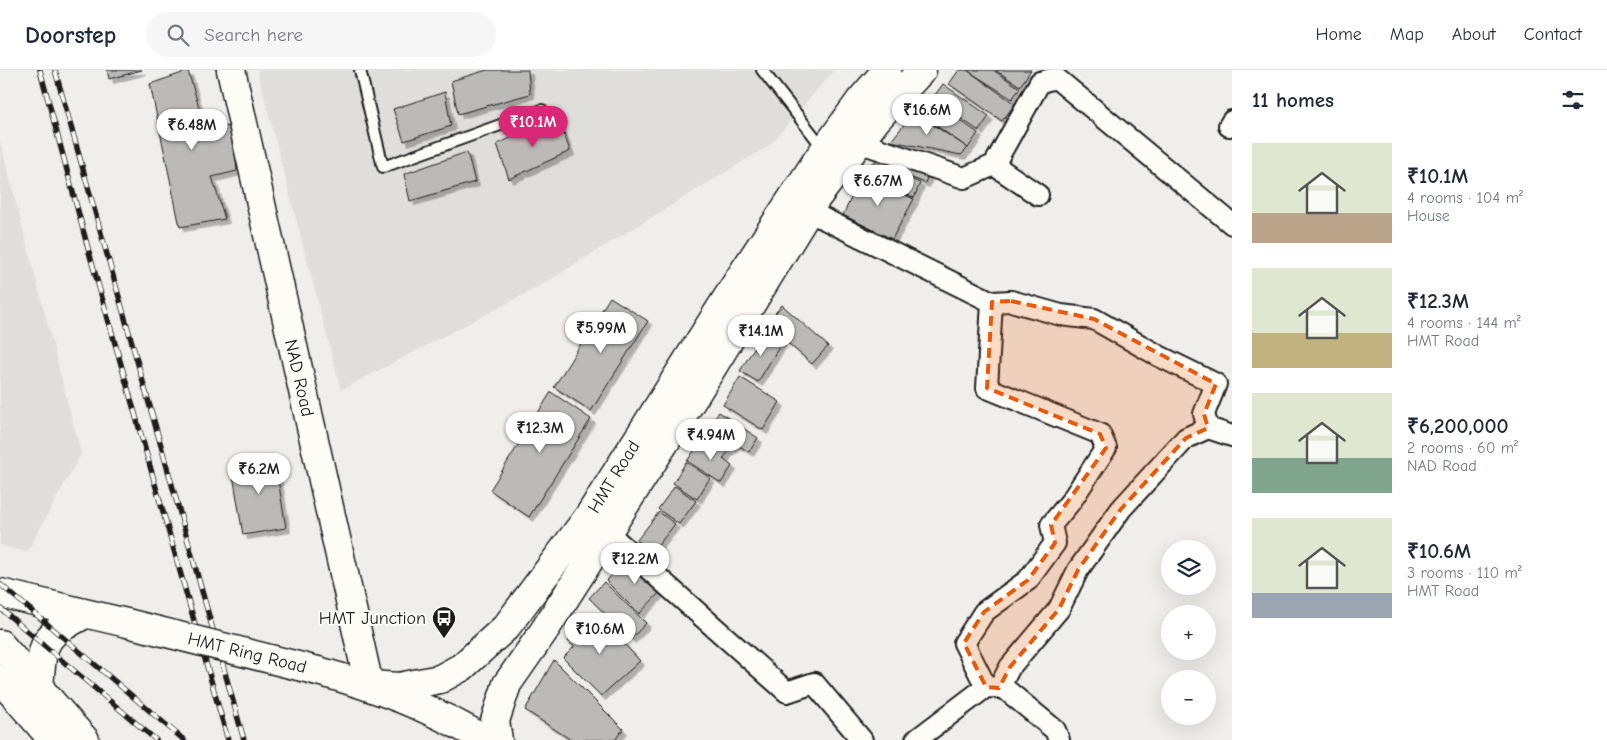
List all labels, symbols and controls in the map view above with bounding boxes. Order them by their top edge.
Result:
search box [146,12,496,57]
text: Doorstep [25,21,116,49]
icon: search [164,21,192,49]
text: Search here [204,24,303,46]
text: Home [1315,24,1362,45]
text: Map [1390,24,1424,45]
text: About [1452,24,1496,45]
text: Contact [1524,24,1582,45]
icon: filters [1559,86,1587,114]
text: 11 homes [1252,88,1334,112]
pin: ₹16.6M [886,93,968,136]
text: ₹16.6M [903,101,951,119]
pin: ₹10.1M [492,106,574,148]
pin: ₹6.48M [151,108,233,151]
text: ₹10.1M [510,113,556,131]
text: ₹6.48M [167,116,217,134]
icon: home [1292,163,1352,223]
pin: ₹6.67M [837,164,919,207]
text: ₹10.1M [1407,164,1468,188]
text: ₹6.67M [854,172,902,190]
text: 4 rooms · 104 m² [1407,189,1523,207]
text: House [1407,207,1450,225]
icon: home [1292,288,1352,348]
text: ₹12.3M [1407,289,1469,313]
pin: ₹5.99M [560,312,642,354]
pin: ₹14.1M [720,314,802,357]
text: 4 rooms · 144 m² [1407,314,1521,332]
text: ₹5.99M [576,319,626,337]
text: ₹14.1M [739,322,783,340]
text: HMT Road [1407,332,1479,350]
street label: NAD Road [280,337,318,419]
pin: ₹12.3M [499,412,581,454]
icon: home [1292,413,1352,473]
text: ₹6,200,000 [1407,414,1509,438]
pin: ₹4.94M [670,418,752,461]
text: ₹12.3M [516,419,564,437]
text: ₹4.94M [687,426,735,444]
street label: HMT Road [584,437,644,517]
text: 2 rooms · 60 m² [1407,439,1518,457]
pin: ₹6.2M [224,452,294,495]
text: NAD Road [1407,457,1477,475]
text: ₹6.2M [238,460,280,478]
icon: home [1292,538,1352,598]
text: ₹10.6M [1407,539,1471,563]
map controls [1161,540,1216,725]
button: layers [1161,540,1216,595]
pin: ₹12.2M [594,542,676,585]
text: ₹12.2M [611,550,659,568]
text: 3 rooms · 110 m² [1407,564,1522,582]
text: HMT Road [1407,582,1479,600]
bus stop icon: HMT Junction [431,605,457,639]
button: + [1161,605,1216,660]
place label: HMT Junction [319,608,426,629]
pin: ₹10.6M [559,612,641,655]
text: ₹10.6M [576,620,624,638]
street label: HMT Ring Road [185,628,309,678]
button: − [1161,670,1216,725]

